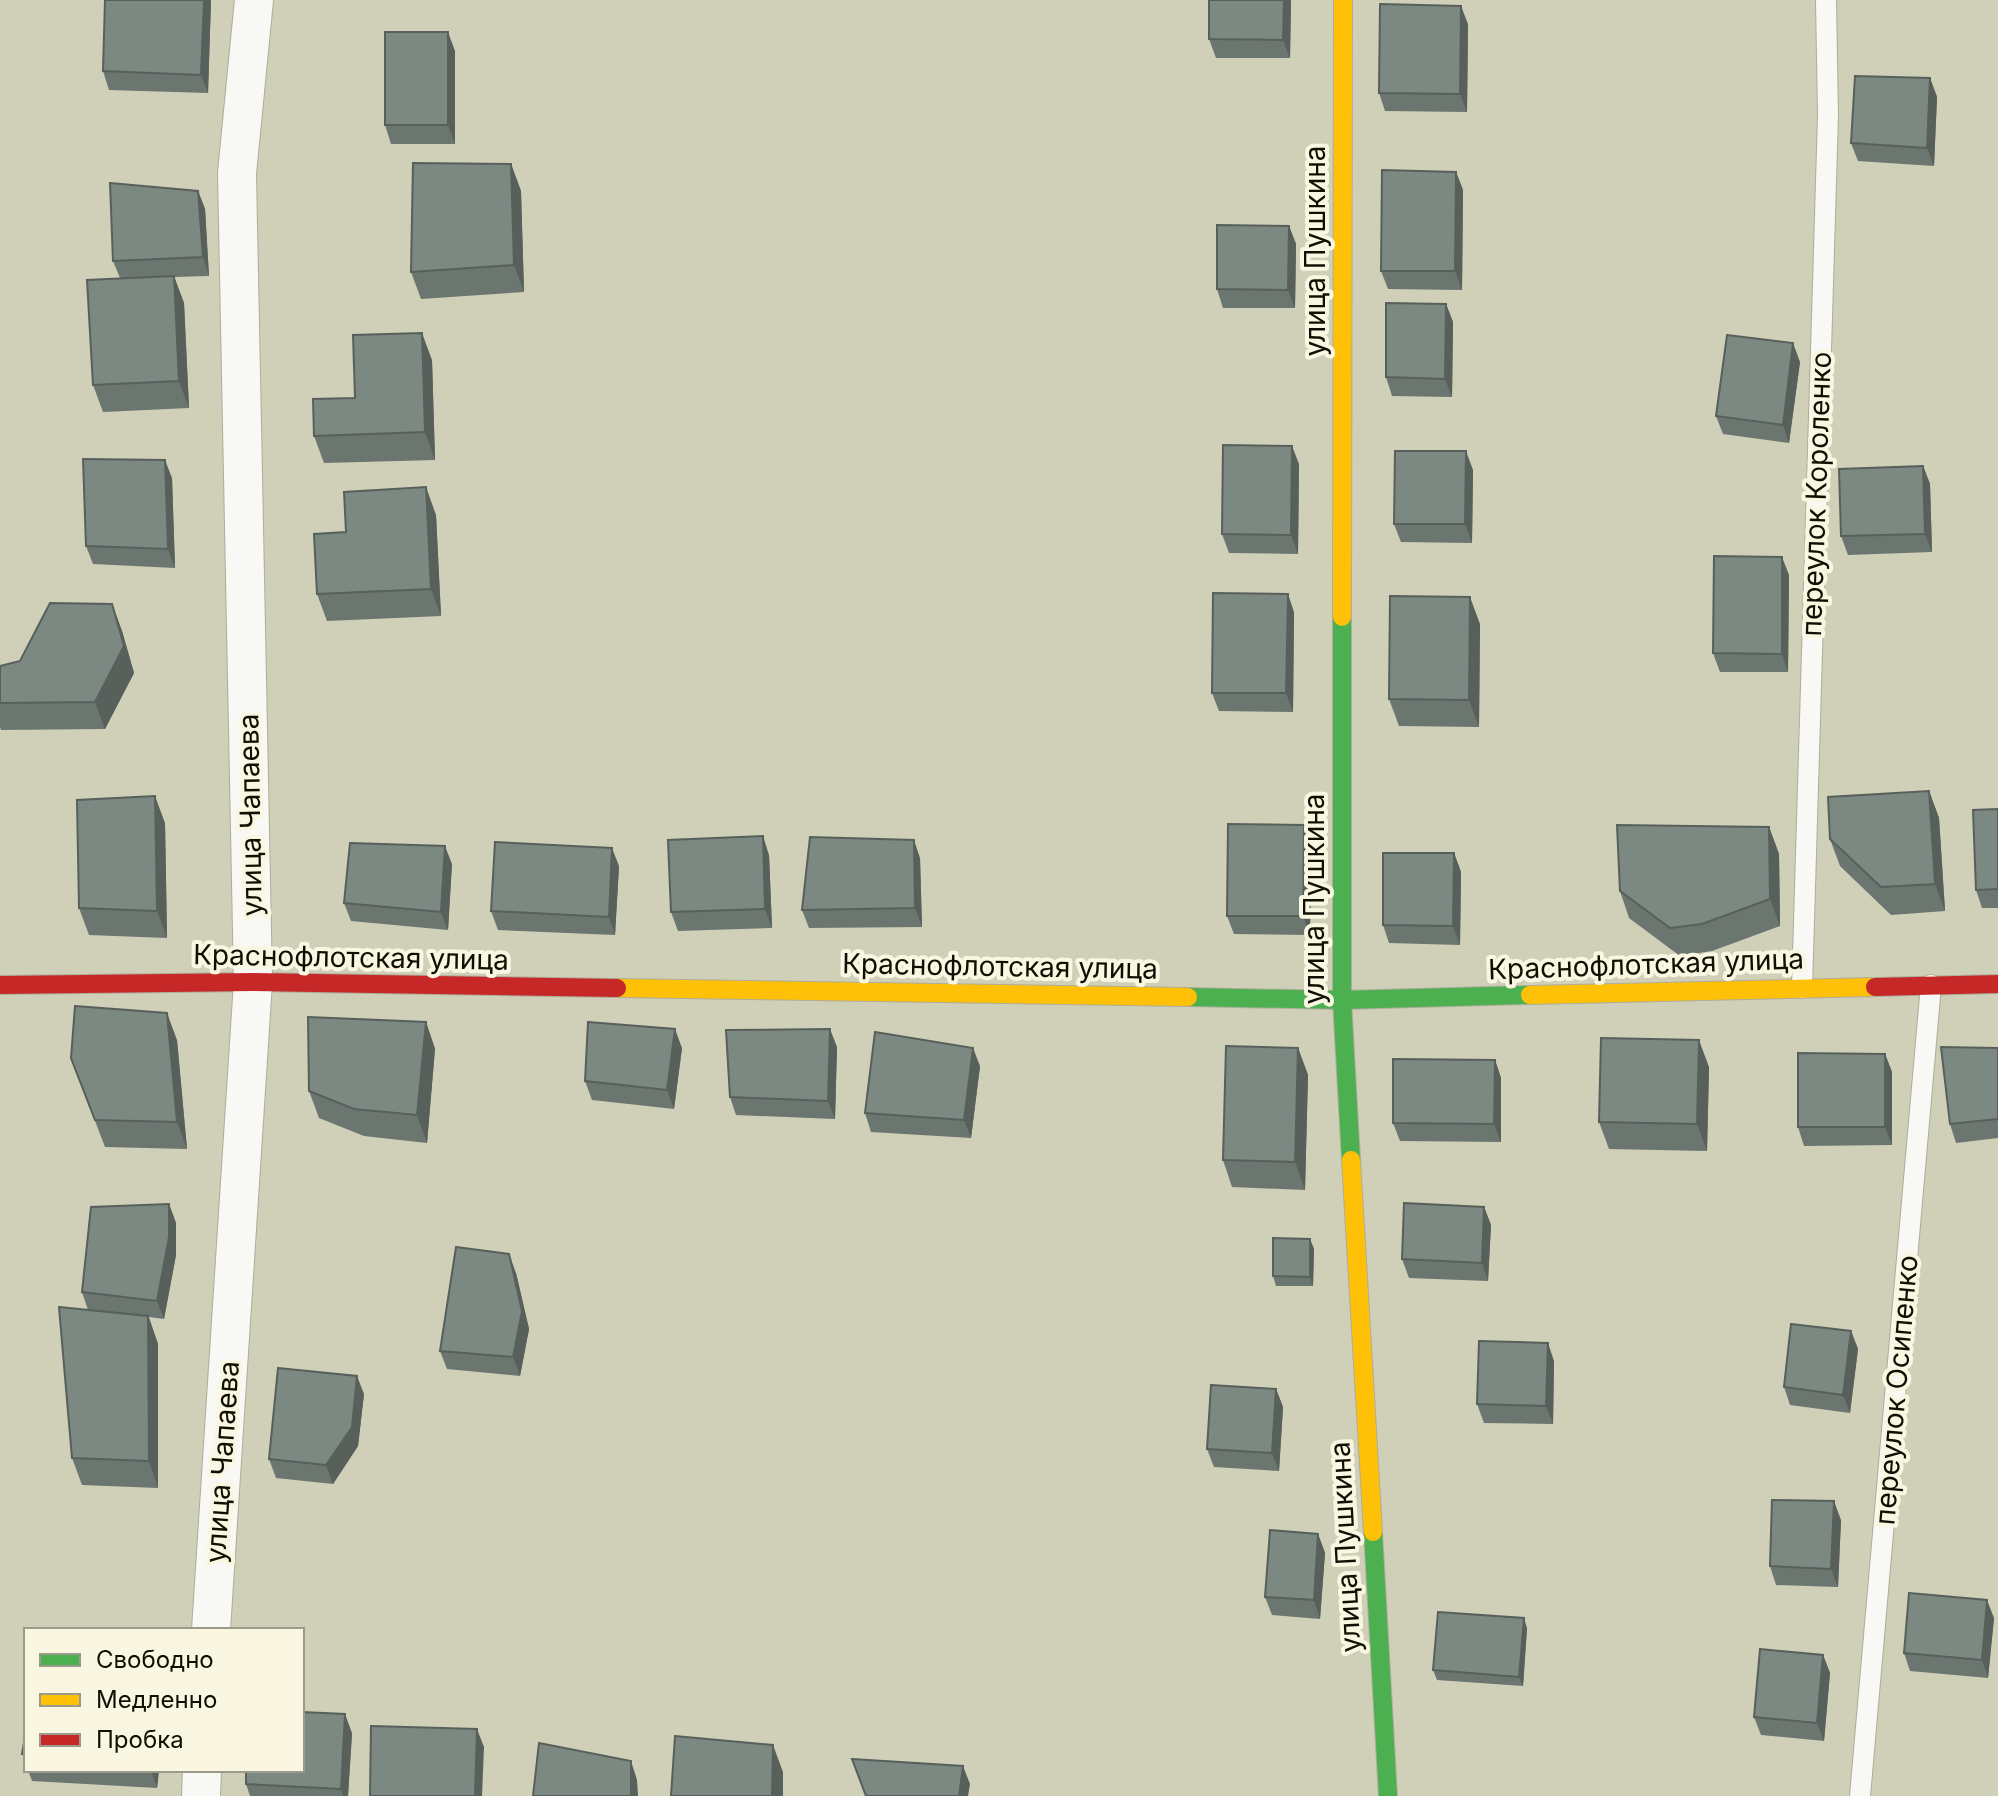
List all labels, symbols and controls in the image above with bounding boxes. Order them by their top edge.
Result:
street label: улица Пушкина [1298,145,1332,357]
street label: переулок Короленко [1794,351,1838,637]
street label: улица Чапаева [231,713,269,917]
street label: улица Пушкина [1297,793,1331,1005]
street label: Краснофлотская улица [193,937,509,977]
street label: Краснофлотская улица [1488,941,1804,987]
street label: Краснофлотская улица [842,946,1158,986]
street label: переулок Осипенко [1867,1254,1925,1526]
street label: улица Чапаева [198,1360,246,1564]
street label: улица Пушкина [1322,1441,1368,1653]
legend [24,1628,304,1772]
text: Свободно [96,1645,214,1674]
text: Медленно [96,1685,217,1714]
text: Пробка [96,1725,184,1754]

